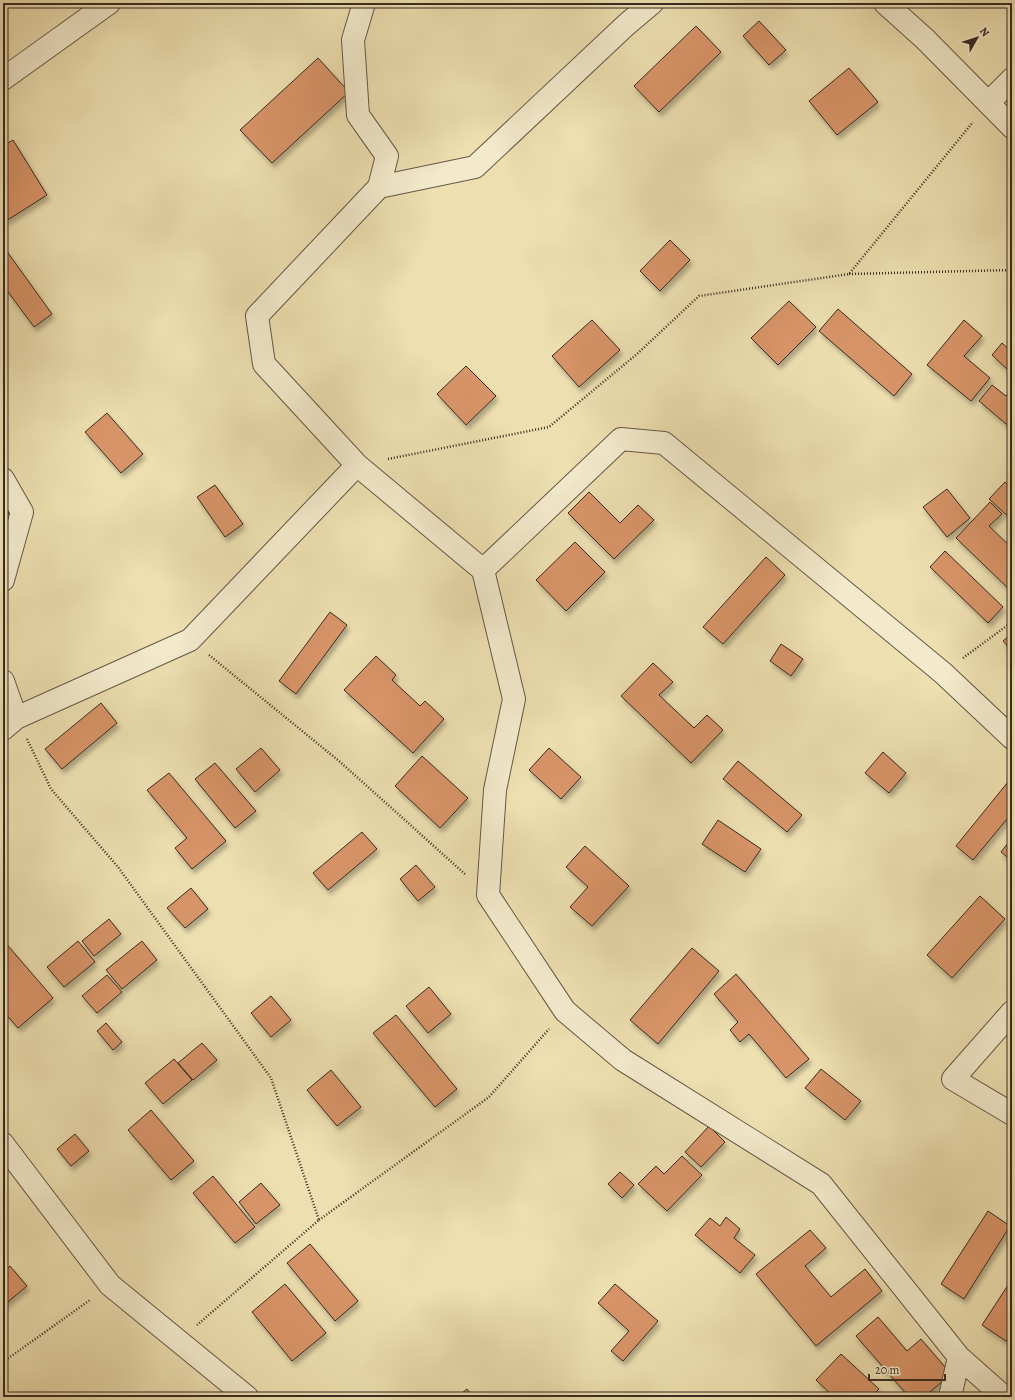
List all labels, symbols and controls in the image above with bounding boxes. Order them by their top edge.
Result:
north arrow [957,18,997,58]
text: N [976,24,993,40]
scale bar [869,1356,945,1382]
text: 20 m [875,1362,899,1378]

